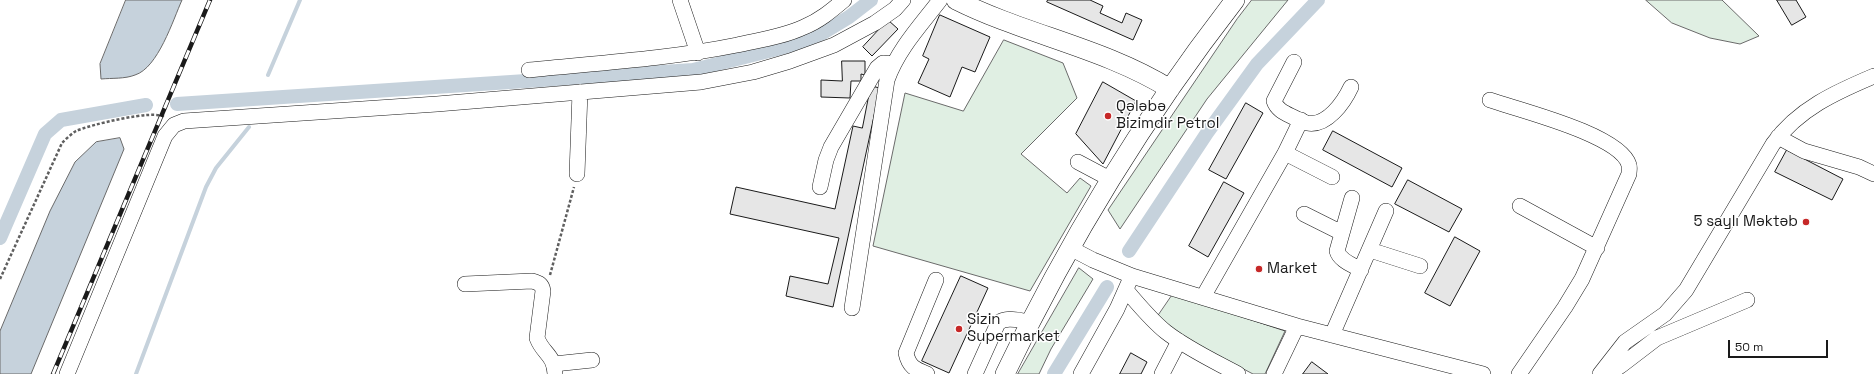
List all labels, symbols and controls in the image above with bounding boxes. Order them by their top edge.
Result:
place label: Qələbə Bizimdir Petrol [1116,98,1219,133]
marker: Qələbə Bizimdir Petrol [1103,111,1113,121]
place label: 5 saylı Məktəb [1693,213,1798,231]
marker: 5 saylı Məktəb [1801,217,1811,227]
place label: Market [1267,260,1317,278]
marker: Market [1254,264,1264,274]
place label: Sizin Supermarket [967,311,1060,346]
marker: Sizin Supermarket [954,324,964,334]
scale bar [1730,332,1830,358]
text: 50 m [1735,339,1763,355]

